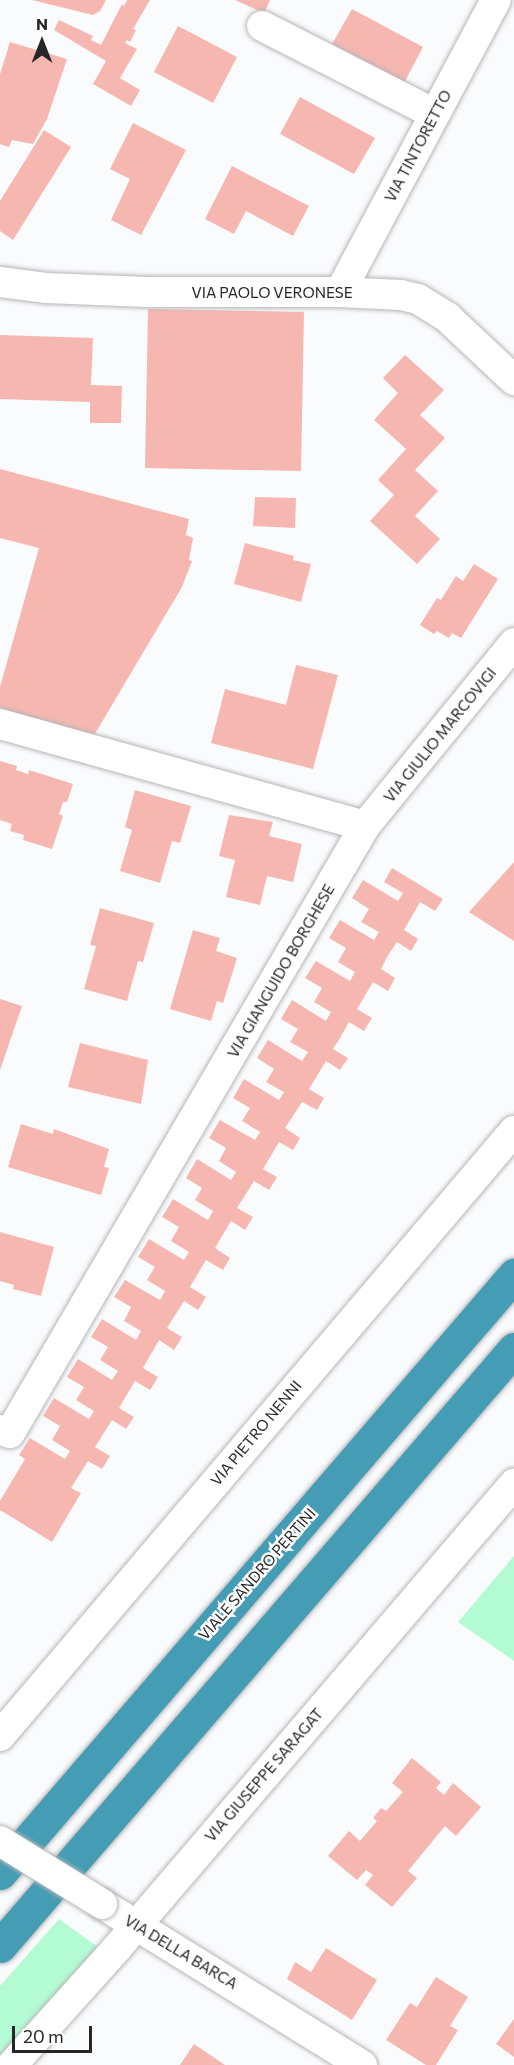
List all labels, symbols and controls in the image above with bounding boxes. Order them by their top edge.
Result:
north arrow [12,12,72,72]
text: N [36,14,48,33]
street label: VIA TINTORETTO [381,87,455,205]
street label: VIA PAOLO VERONESE [191,284,353,302]
street label: VIA GIULIO MARCOVIGI [380,664,500,806]
street label: VIA GIANGUIDO BORGHESE [224,881,338,1061]
street label: VIA PIETRO NENNI [207,1377,305,1489]
street label: VIALE SANDRO PERTINI [195,1504,319,1644]
street label: VIA GIUSEPPE SARAGAT [201,1705,327,1845]
street label: VIA DELLA BARCA [121,1911,241,1993]
scale bar [15,2014,94,2052]
text: 20 m [23,2025,64,2047]

